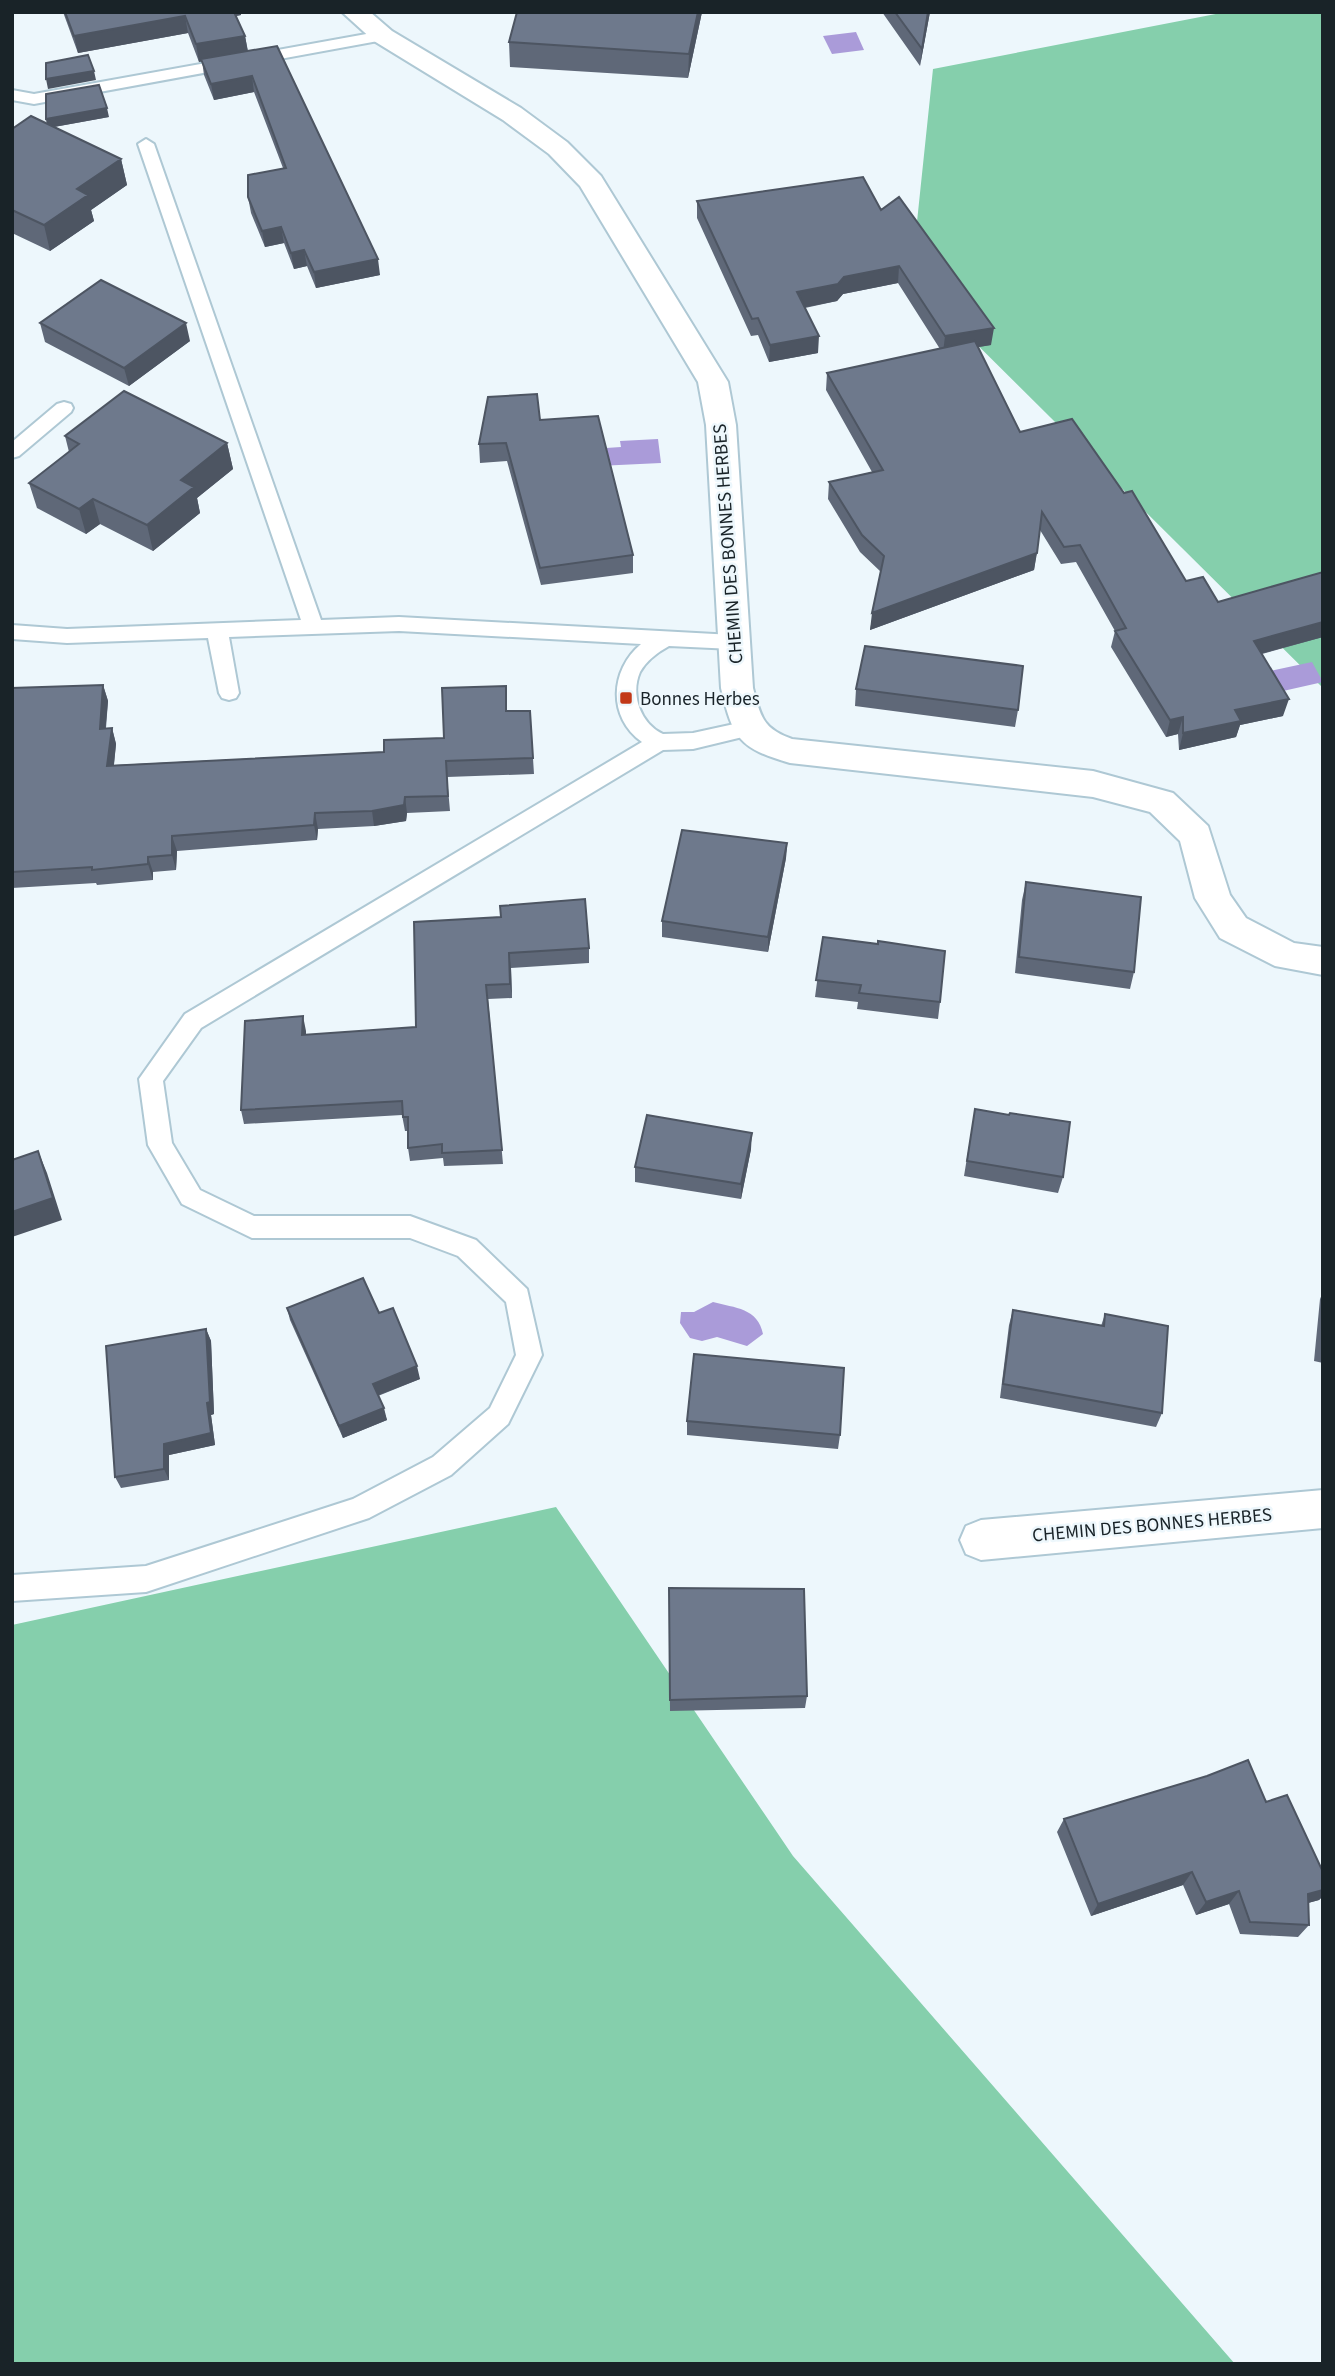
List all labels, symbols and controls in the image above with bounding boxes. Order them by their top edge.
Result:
street label: CHEMIN DES BONNES HERBES [707,423,750,665]
place label: Bonnes Herbes [640,686,760,713]
marker: Bonnes Herbes [618,690,634,706]
street label: CHEMIN DES BONNES HERBES [1031,1502,1273,1549]

